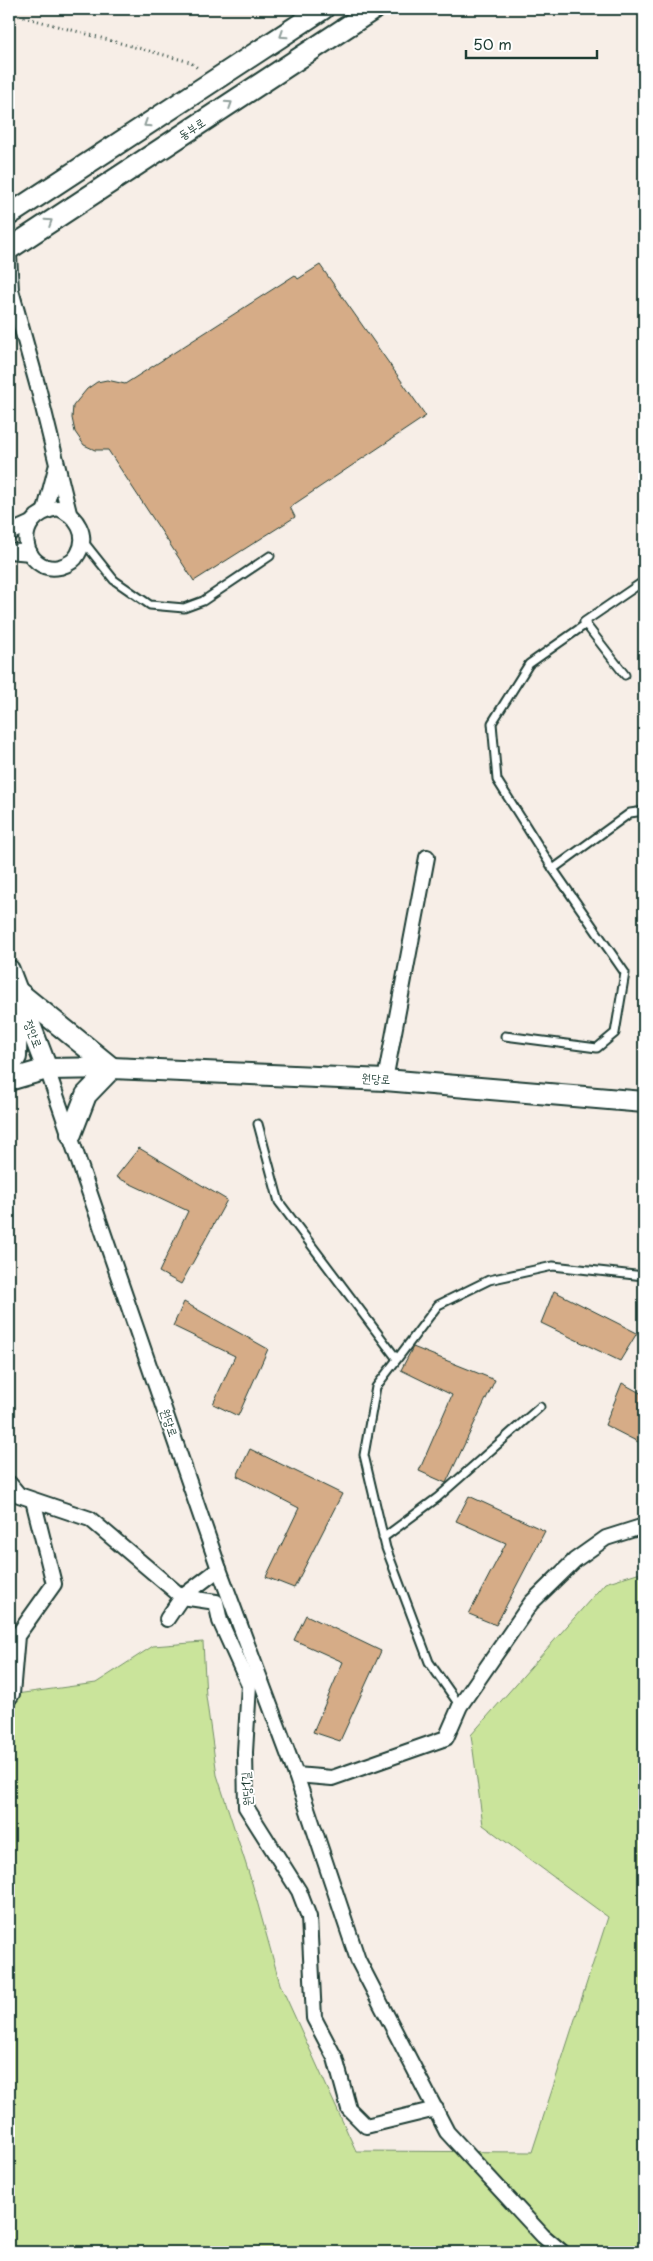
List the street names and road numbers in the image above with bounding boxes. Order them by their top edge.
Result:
street label: 동부로 [174,113,209,144]
street label: 정안로 [20,1017,48,1050]
street label: 원당로 [361,1068,391,1088]
street label: 원당로 [157,1406,183,1439]
street label: 원당1길 [236,1771,256,1807]

